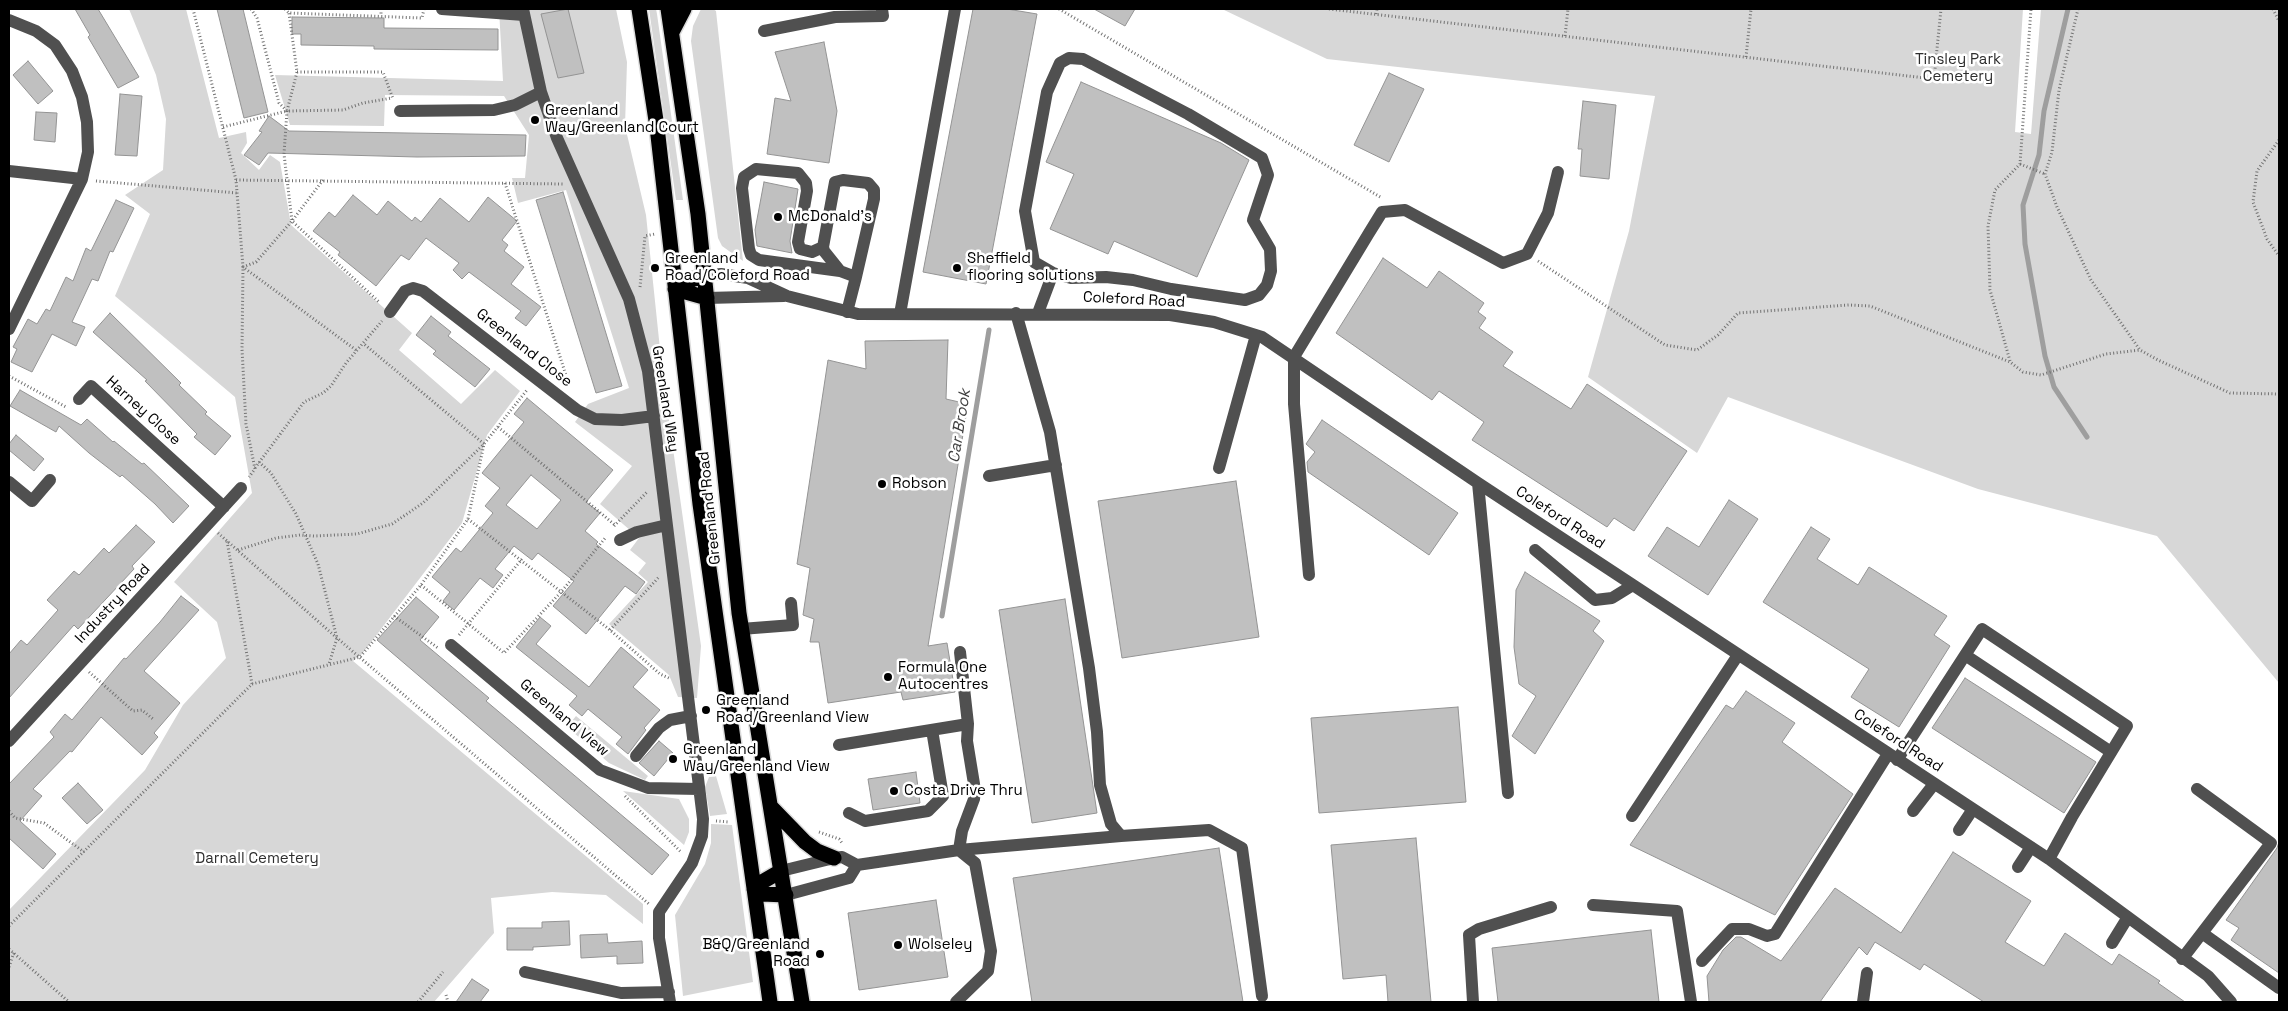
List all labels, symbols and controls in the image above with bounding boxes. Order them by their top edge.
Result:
park label: Tinsley Park Cemetery [1915,51,2001,86]
place label: Greenland Way/Greenland Court [545,102,699,137]
marker: Greenland Way/Greenland Court [529,114,541,126]
place label: McDonald's [788,208,872,226]
marker: McDonald's [772,211,784,223]
place label: Greenland Road/Coleford Road [665,250,810,285]
place label: Sheffield flooring solutions [967,250,1094,285]
marker: Greenland Road/Coleford Road [649,262,661,274]
marker: Sheffield flooring solutions [951,262,963,274]
street label: Coleford Road [1082,288,1186,312]
street label: Greenland Close [473,305,575,391]
street label: Greenland Way [648,344,682,454]
street label: Harney Close [102,373,184,449]
water label: Car Brook [945,388,975,464]
street label: Greenland Road [695,450,725,566]
place label: Robson [892,475,947,493]
marker: Robson [876,478,888,490]
street label: Coleford Road [1512,483,1608,553]
street label: Industry Road [72,561,154,647]
place label: Formula One Autocentres [898,659,988,694]
marker: Formula One Autocentres [882,671,894,683]
street label: Greenland View [516,675,612,761]
place label: Greenland Road/Greenland View [716,692,869,727]
marker: Greenland Road/Greenland View [700,704,712,716]
street label: Coleford Road [1850,706,1946,776]
place label: Greenland Way/Greenland View [683,741,830,776]
marker: Greenland Way/Greenland View [667,753,679,765]
place label: Costa Drive Thru [904,782,1023,800]
marker: Costa Drive Thru [888,785,900,797]
park label: Darnall Cemetery [195,850,319,868]
place label: B&Q/Greenland Road [702,936,810,971]
place label: Wolseley [908,936,972,954]
marker: Wolseley [892,939,904,951]
marker: B&Q/Greenland Road [814,948,826,960]

